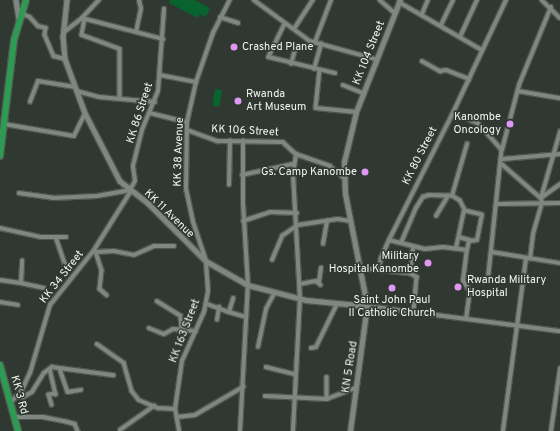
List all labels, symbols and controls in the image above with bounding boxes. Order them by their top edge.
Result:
street label: KK 104 Street [350,19,388,87]
place label: Crashed Plane [242,40,313,54]
marker: Crashed Plane [229,42,239,52]
street label: KK 86 Street [124,81,156,145]
place label: Rwanda Art Museum [246,88,306,114]
marker: Rwanda Art Museum [233,96,243,106]
place label: Kanombe Oncology [454,111,501,137]
street label: KK 38 Avenue [171,117,187,187]
marker: Kanombe Oncology [504,118,516,130]
street label: KK 106 Street [211,123,279,139]
street label: KK 80 Street [400,125,440,187]
place label: Gs. Camp Kanombe [261,165,357,179]
marker: Gs. Camp Kanombe [360,167,370,177]
street label: KK 11 Avenue [141,187,197,241]
street label: KK 34 Street [37,248,87,306]
place label: Military Hospital Kanombe [329,250,419,276]
marker: Military Hospital Kanombe [422,257,434,269]
place label: Rwanda Military Hospital [467,274,546,300]
marker: Rwanda Military Hospital [452,281,464,293]
marker: Saint John Paul II Catholic Church [387,283,397,293]
place label: Saint John Paul II Catholic Church [349,294,435,320]
street label: KK 163 Street [167,297,203,365]
street label: KN 5 Road [339,340,361,394]
street label: KK 3 Rd [8,374,30,416]

